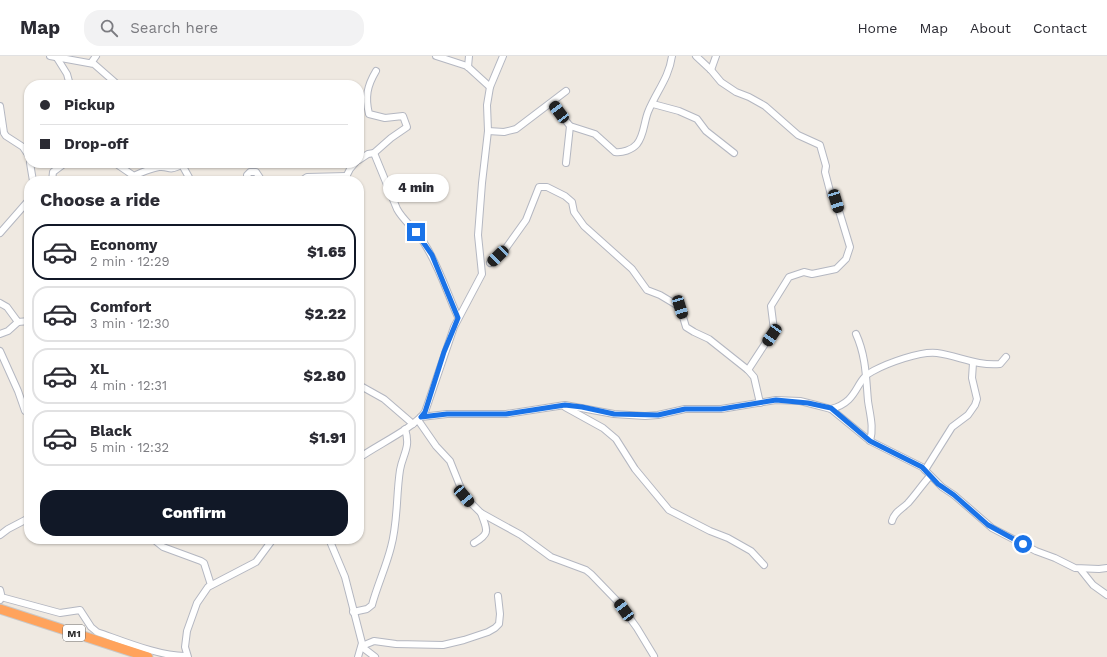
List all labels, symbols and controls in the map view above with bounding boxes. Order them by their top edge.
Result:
search box [84,10,364,46]
text: Map [20,16,60,39]
icon: search [98,17,120,39]
text: Search here [130,19,218,37]
text: Home [857,20,897,36]
text: Map [919,20,948,36]
text: About [970,20,1011,36]
text: Contact [1033,20,1087,36]
text: Pickup [64,96,115,114]
car [547,99,571,125]
text: Drop-off [64,135,129,153]
callout: 4 min [383,174,449,202]
text: 4 min [398,180,434,195]
car [827,188,845,214]
text: Choose a ride [40,189,160,210]
route end [407,223,425,241]
icon: car [42,234,78,270]
text: Economy [90,236,157,254]
text: $1.65 [307,243,346,261]
car [485,243,511,269]
text: 2 min · 12:29 [90,254,170,269]
car [671,294,689,320]
icon: car [42,296,78,332]
text: Comfort [90,298,151,316]
text: $2.22 [305,305,346,323]
text: 3 min · 12:30 [90,316,170,331]
car [760,322,784,348]
icon: car [42,358,78,394]
text: XL [90,360,109,378]
text: $2.80 [304,367,346,385]
text: 4 min · 12:31 [90,378,167,393]
icon: car [42,420,78,456]
text: Black [90,422,132,440]
text: $1.91 [309,429,346,447]
text: 5 min · 12:32 [90,440,169,455]
car [452,483,476,509]
button: Confirm [40,490,348,536]
route start [1014,535,1032,553]
car [612,597,636,623]
road number: M1 [63,625,85,641]

